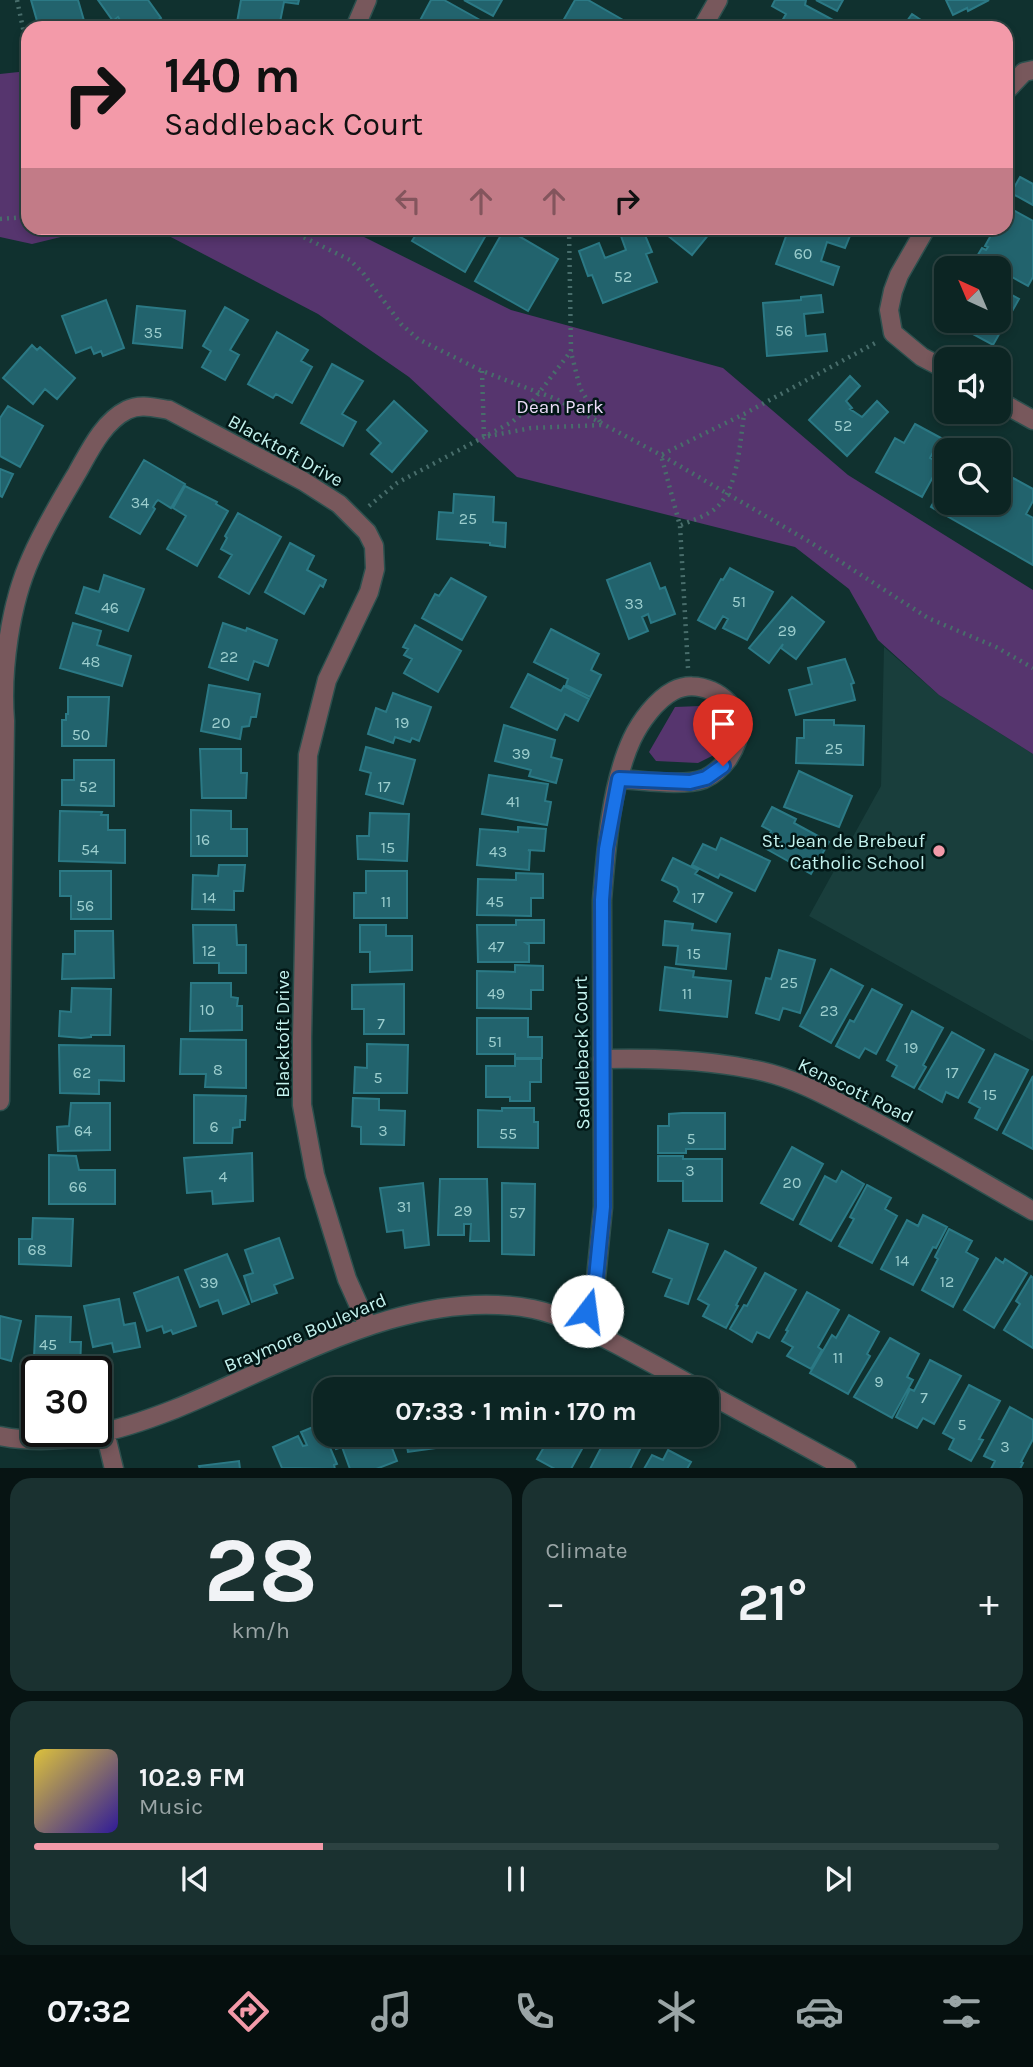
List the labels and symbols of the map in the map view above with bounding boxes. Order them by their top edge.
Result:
house number: 60 [794,244,812,263]
north arrow [934,256,1012,332]
house number: 52 [614,267,632,286]
house number: 56 [775,321,793,340]
house number: 35 [144,323,162,342]
park label: Dean Park [516,396,604,418]
street label: Blacktoft Drive [224,410,347,492]
house number: 52 [834,416,852,435]
house number: 34 [131,493,149,512]
house number: 25 [459,509,477,528]
house number: 51 [732,592,746,611]
house number: 33 [625,594,643,613]
house number: 46 [101,598,119,617]
house number: 29 [778,621,796,640]
house number: 22 [220,647,238,666]
house number: 48 [82,652,100,671]
pin [693,694,753,766]
house number: 20 [212,713,230,732]
house number: 19 [395,713,409,732]
house number: 50 [72,725,90,744]
house number: 25 [825,739,843,758]
house number: 39 [512,744,530,763]
house number: 52 [79,777,97,796]
house number: 17 [378,777,391,796]
house number: 41 [506,792,520,811]
house number: 16 [196,830,210,849]
place label: St. Jean de Brebeuf Catholic School [762,830,925,874]
house number: 15 [381,838,395,857]
house number: 54 [81,840,99,859]
house number: 43 [489,842,507,861]
marker: St. Jean de Brebeuf Catholic School [931,843,947,859]
house number: 14 [202,888,216,907]
house number: 17 [692,888,705,907]
house number: 11 [381,892,391,911]
house number: 45 [486,892,504,911]
house number: 56 [76,896,94,915]
house number: 47 [488,937,505,956]
house number: 12 [202,941,216,960]
house number: 15 [687,944,701,963]
street label: Blacktoft Drive [272,970,294,1098]
house number: 25 [780,973,798,992]
street label: Saddleback Court [570,976,594,1130]
house number: 49 [487,984,505,1003]
house number: 11 [682,984,692,1003]
house number: 10 [200,1000,214,1019]
house number: 23 [820,1001,838,1020]
house number: 7 [377,1014,385,1033]
house number: 51 [488,1032,502,1051]
house number: 19 [904,1038,918,1057]
street label: Kenscott Road [794,1054,917,1128]
house number: 8 [213,1060,223,1079]
house number: 62 [73,1063,91,1082]
house number: 17 [946,1063,959,1082]
house number: 5 [373,1068,383,1087]
house number: 15 [983,1085,997,1104]
house number: 6 [209,1117,219,1136]
house number: 64 [74,1121,92,1140]
house number: 3 [378,1121,388,1140]
house number: 55 [499,1124,517,1143]
house number: 5 [686,1129,696,1148]
house number: 3 [685,1161,695,1180]
house number: 4 [219,1167,228,1186]
house number: 20 [783,1173,801,1192]
house number: 66 [69,1177,87,1196]
house number: 31 [397,1197,411,1216]
house number: 29 [454,1201,472,1220]
house number: 57 [509,1203,526,1222]
house number: 68 [28,1240,47,1259]
house number: 14 [895,1251,909,1270]
house number: 12 [940,1272,954,1291]
house number: 39 [200,1273,218,1292]
position arrow [550,1274,624,1348]
street label: Braymore Boulevard [221,1289,390,1377]
house number: 45 [39,1335,57,1354]
house number: 11 [833,1348,843,1367]
speed limit sign: 30 [21,1356,112,1447]
house number: 9 [874,1372,884,1391]
house number: 7 [920,1388,928,1407]
house number: 5 [957,1415,967,1434]
house number: 3 [1000,1437,1010,1456]

